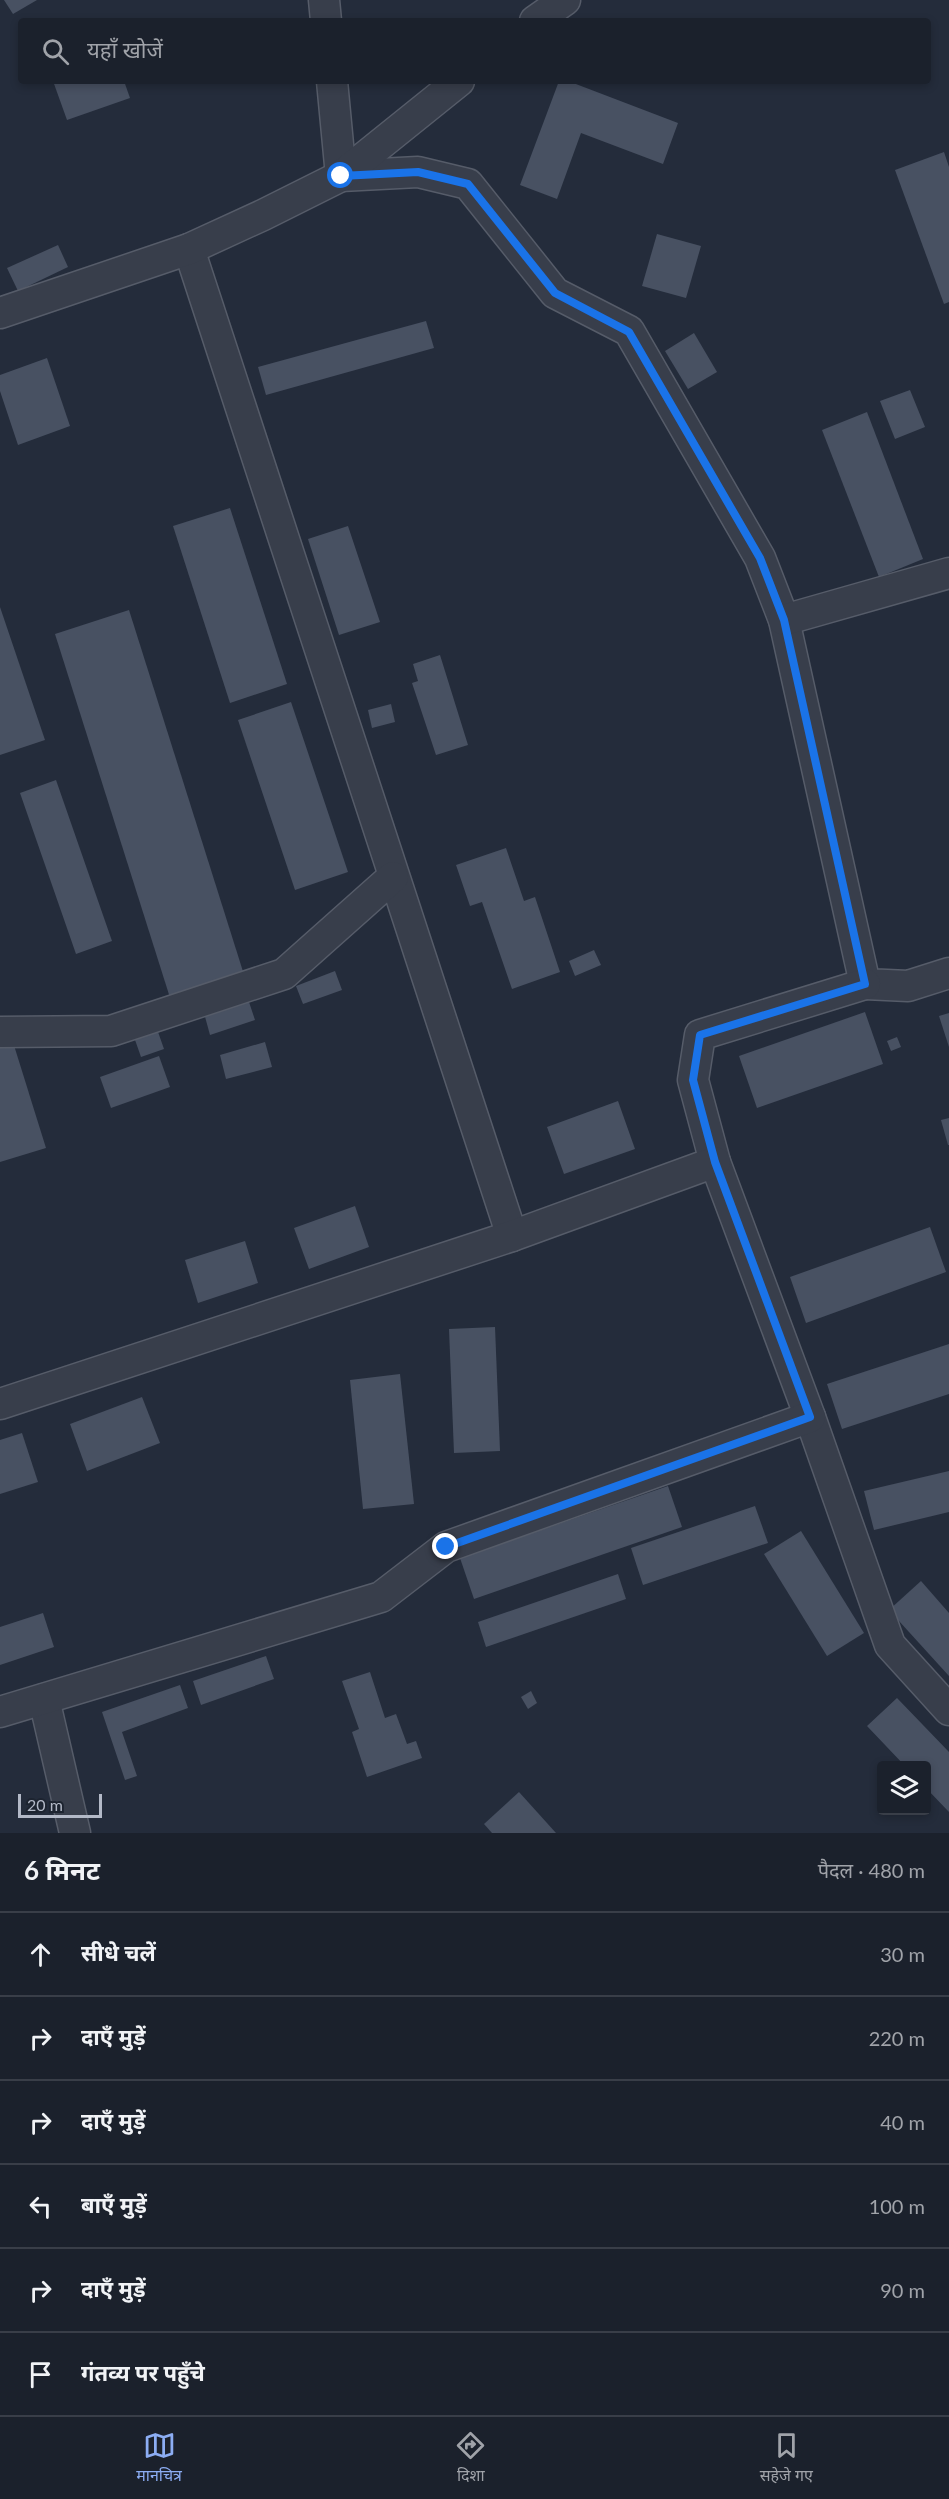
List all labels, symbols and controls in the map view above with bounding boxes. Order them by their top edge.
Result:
search box [18,18,931,84]
icon: search [39,35,72,68]
text: यहाँ खोजें [87,36,163,63]
route start [327,162,353,188]
route end [432,1533,458,1559]
map controls [877,1761,931,1815]
button: layers [877,1761,931,1815]
scale bar [18,1791,102,1818]
text: 20 m [27,1795,63,1814]
text: 6 मिनट [24,1854,100,1886]
text: पैदल · 480 m [818,1858,925,1882]
icon: ahead [24,1938,57,1971]
text: सीधे चलें [81,1939,156,1966]
text: 30 m [880,1942,925,1966]
icon: right [24,2022,57,2055]
text: दाएँ मुड़ें [81,2023,145,2050]
text: 220 m [869,2026,925,2050]
icon: right [24,2106,57,2139]
text: दाएँ मुड़ें [81,2107,145,2134]
text: 40 m [880,2110,925,2134]
icon: left [24,2190,57,2223]
text: बाएँ मुड़ें [81,2191,147,2218]
text: 100 m [869,2194,925,2218]
icon: right [24,2274,57,2307]
text: दाएँ मुड़ें [81,2275,145,2302]
text: 90 m [880,2278,925,2302]
icon: arrive [24,2358,57,2391]
text: गंतव्य पर पहुँचे [81,2359,205,2386]
tab: मानचित्र [136,2429,182,2488]
tab: दिशा [454,2429,487,2488]
tab: सहेजे गए [760,2429,813,2488]

